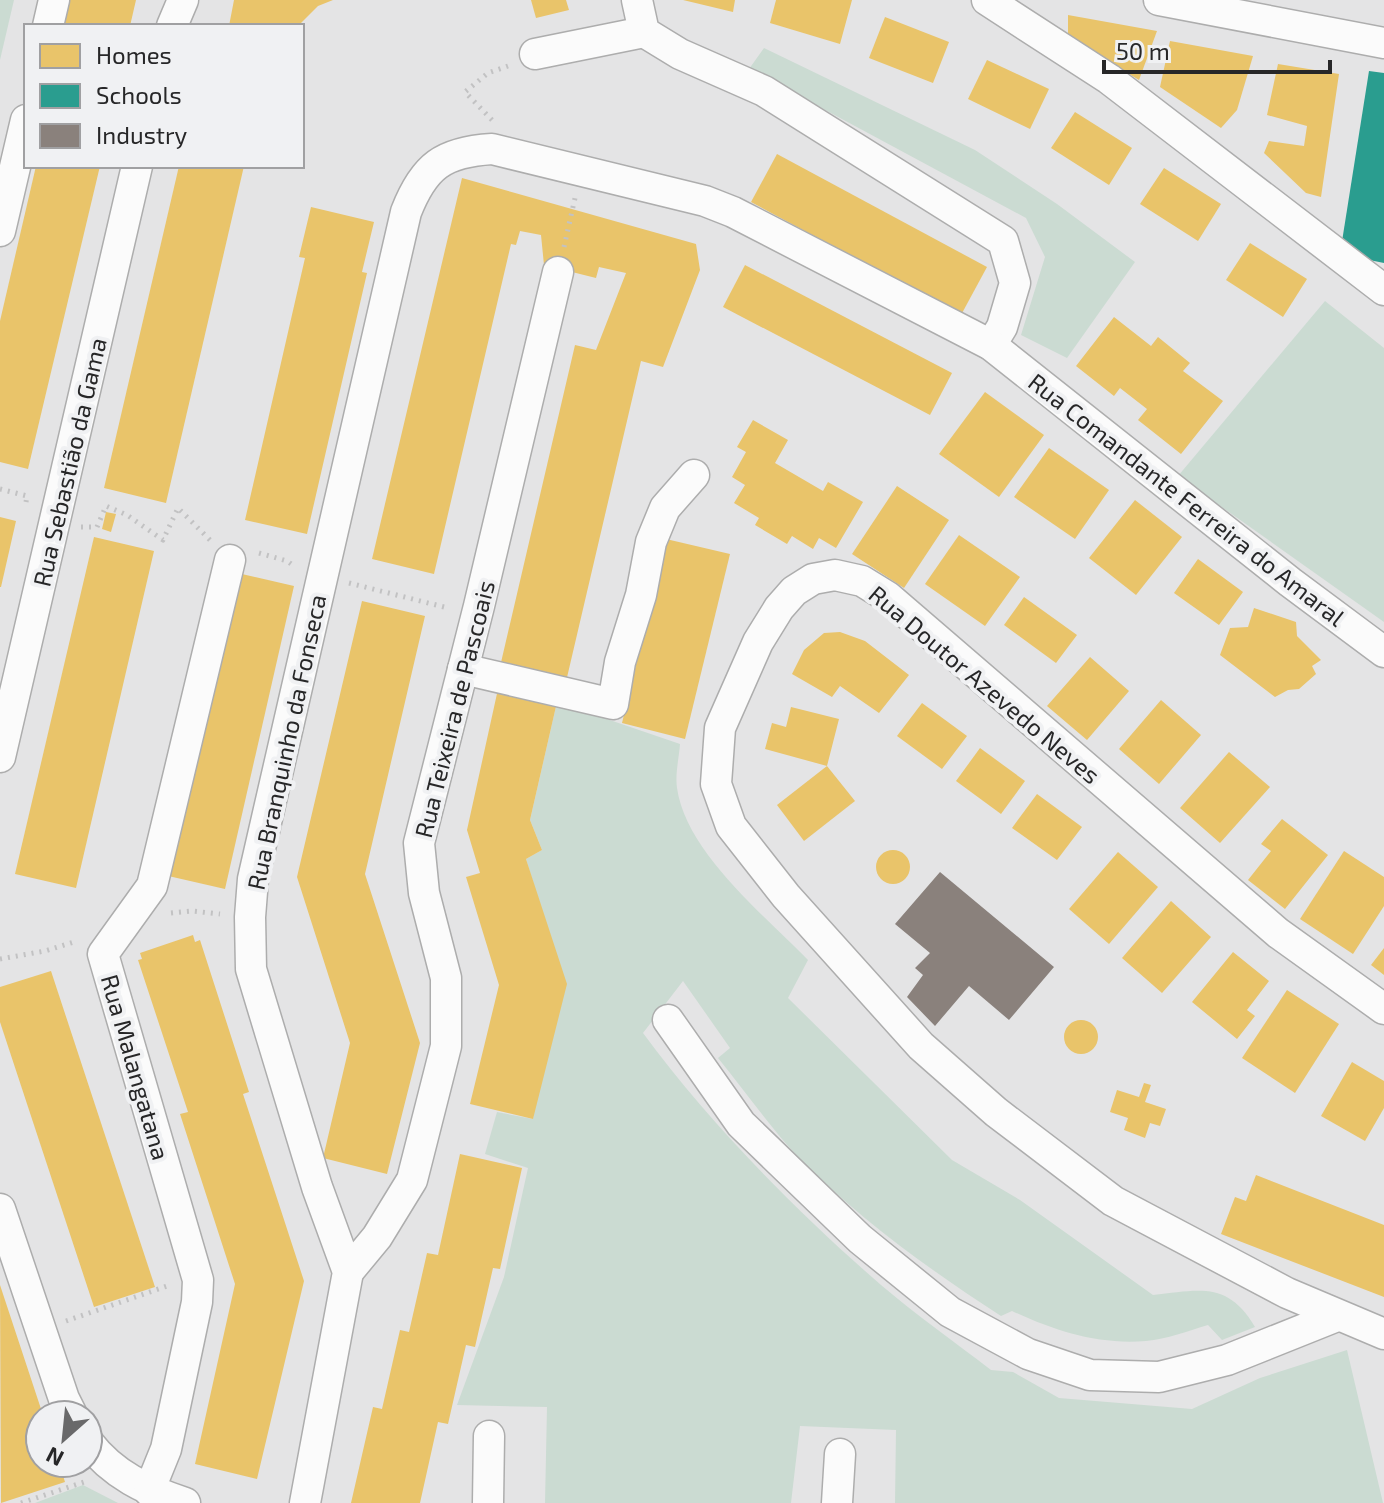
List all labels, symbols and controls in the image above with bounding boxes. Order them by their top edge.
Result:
legend [24,24,304,168]
scale bar [1104,24,1330,74]
text: 50 m [1116,36,1170,65]
text: Homes [96,40,172,69]
text: Schools [96,80,182,109]
text: Industry [96,120,188,149]
street label: Rua Sebastião da Gama [26,335,112,589]
street label: Rua Comandante Ferreira do Amaral [1023,366,1351,632]
street label: Rua Teixeira de Pascoais [408,577,500,841]
street label: Rua Doutor Azevedo Neves [864,579,1106,789]
street label: Rua Branquinho da Fonseca [241,592,331,892]
street label: Rua Malangatana [96,971,176,1163]
north arrow [24,1399,104,1479]
text: N [41,1443,67,1473]

